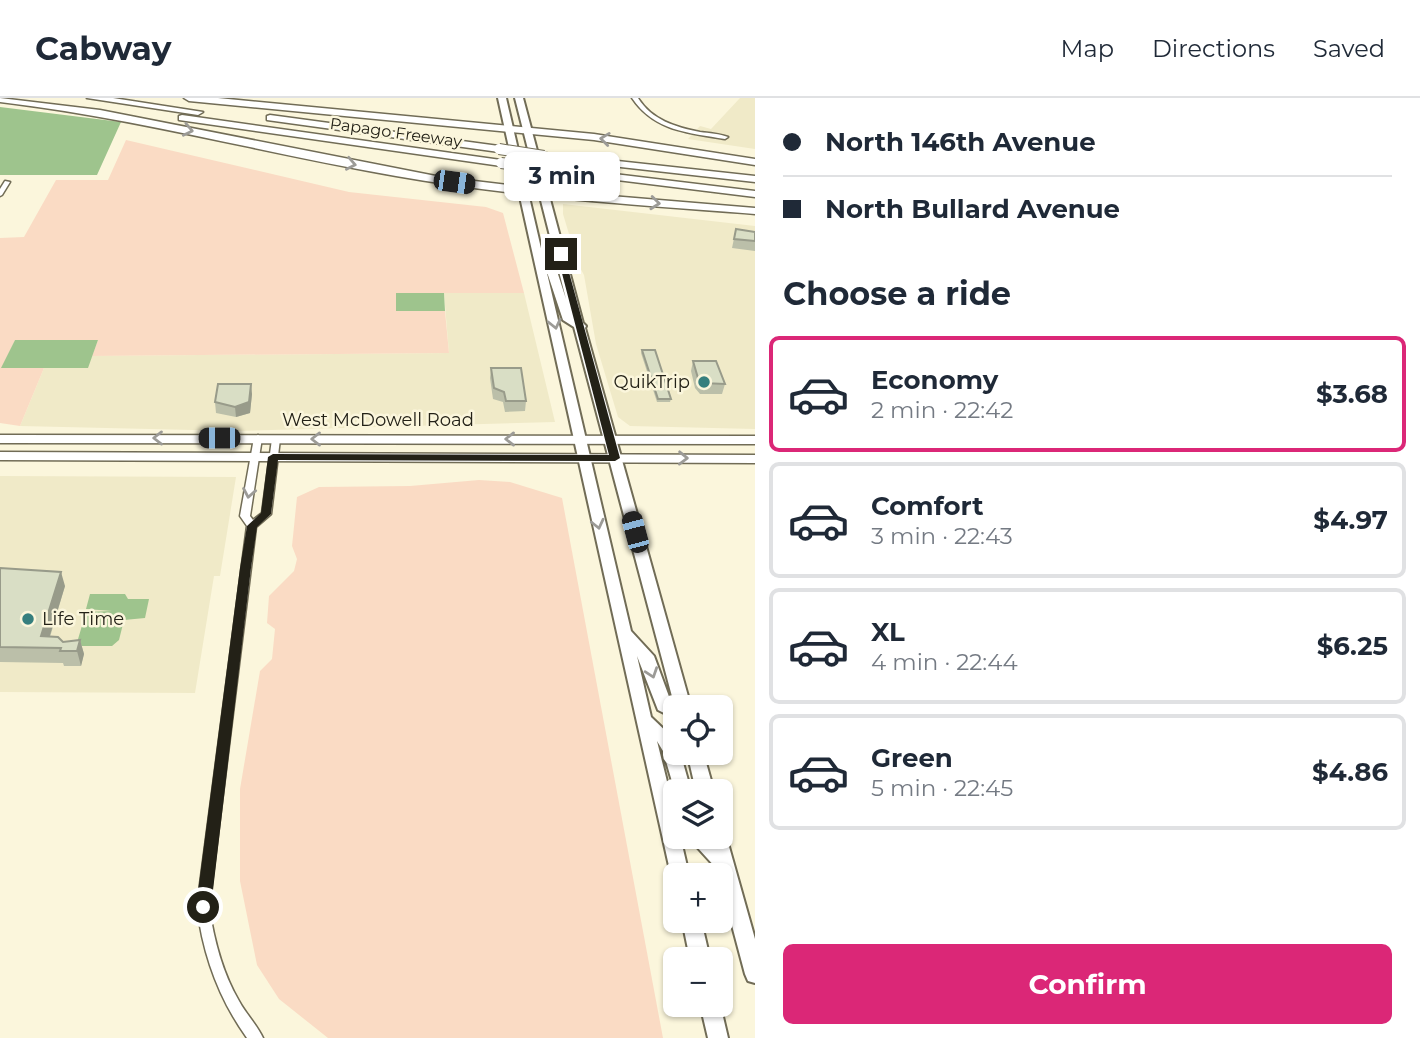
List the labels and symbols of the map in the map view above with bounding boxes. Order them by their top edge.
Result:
street label: Papago Freeway [329,114,463,151]
one-way arrow [182,122,194,137]
one-way arrow [599,131,611,146]
callout: 3 min [503,152,619,202]
one-way arrow [345,156,357,171]
car [432,169,477,195]
one-way arrow [650,195,661,210]
route end [545,238,577,270]
one-way arrow [547,318,561,330]
place label: QuikTrip [614,371,690,393]
marker: QuikTrip [696,374,712,390]
street label: West McDowell Road [282,409,474,431]
car [199,428,241,449]
one-way arrow [153,431,164,446]
one-way arrow [310,431,320,447]
one-way arrow [505,431,515,447]
one-way arrow [677,451,688,466]
one-way arrow [242,487,257,498]
car [620,509,651,555]
one-way arrow [590,518,604,530]
place label: Life Time [42,608,124,630]
marker: Life Time [20,611,36,627]
one-way arrow [644,666,658,678]
route start [187,891,219,923]

